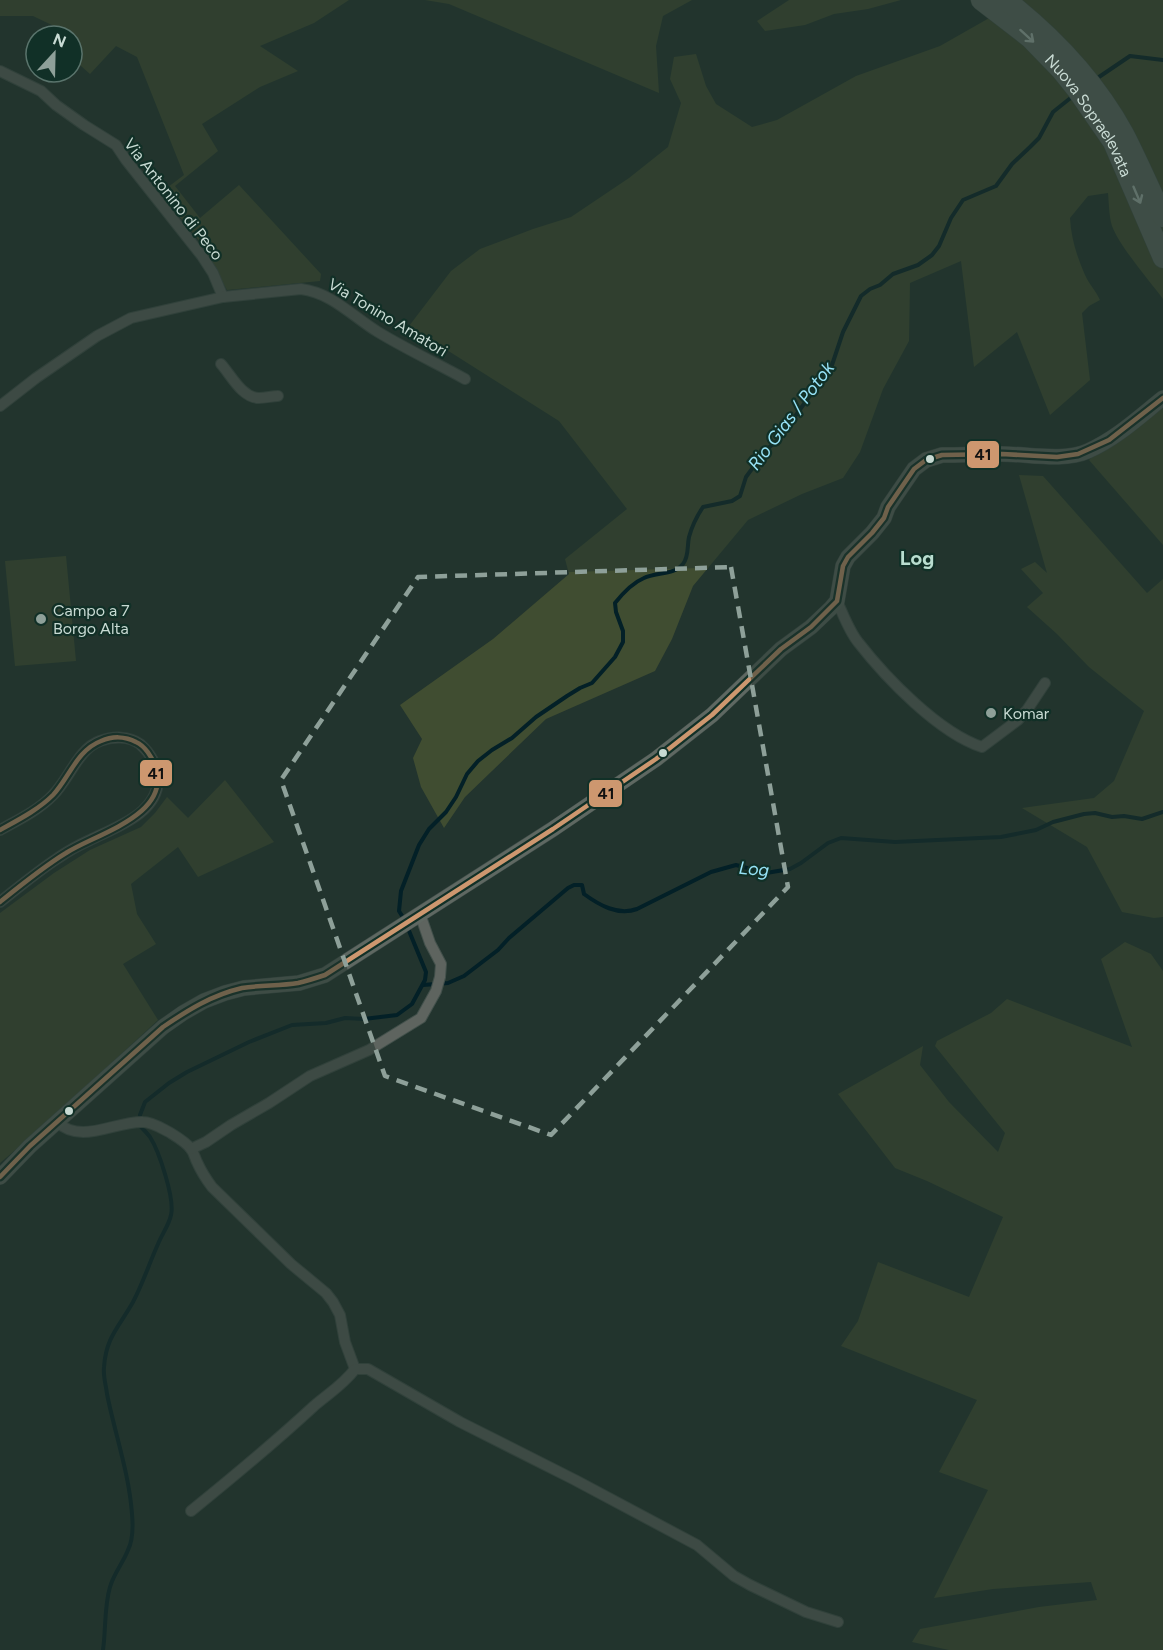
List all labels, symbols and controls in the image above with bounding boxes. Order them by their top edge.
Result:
north arrow [24,24,84,84]
text: N [50,29,69,52]
one-way arrow [1019,29,1034,43]
street label: Nuova Sopraelevata [1041,50,1136,180]
street label: Via Antonino di Peco [120,135,227,264]
one-way arrow [1132,186,1143,204]
street label: Via Tonino Amatori [325,274,451,361]
water label: Rio Gias / Potok [743,356,840,475]
line badge: 41 [966,440,1000,469]
text: 41 [975,445,991,464]
unlabelled marker [924,453,936,465]
district label: Log [900,546,934,570]
place label: Campo a 7 Borgo Alta [53,601,130,638]
marker: Campo a 7 Borgo Alta [34,612,48,626]
place label: Komar [1003,704,1050,723]
marker: Komar [984,706,998,720]
unlabelled marker [657,747,669,759]
line badge: 41 [139,759,173,787]
text: 41 [148,764,164,783]
line badge: 41 [588,779,623,808]
text: 41 [598,784,614,803]
water label: Log [738,857,771,881]
unlabelled marker [63,1105,75,1117]

